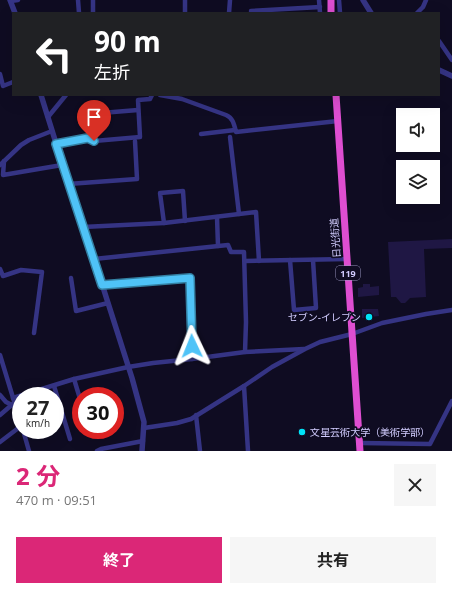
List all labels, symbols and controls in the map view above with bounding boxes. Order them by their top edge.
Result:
text: 90 m [94,22,161,60]
icon: left [28,28,80,80]
text: 左折 [94,60,130,84]
pin [77,100,111,141]
icon: arrive [83,106,105,128]
map controls [396,108,440,204]
button: sound [396,108,440,152]
button: layers [396,160,440,204]
street label: 日光街道 [327,218,343,258]
road number: 119 [336,266,360,280]
place label: セブン-イレブン [288,310,361,324]
marker: セブン-イレブン [364,312,374,322]
position arrow [171,325,213,367]
speed limit sign: 30 [72,387,124,439]
text: 27 [27,394,49,421]
text: km/h [26,416,50,430]
place label: 文星芸術大学（美術学部） [310,425,430,439]
marker: 文星芸術大学（美術学部） [297,427,307,437]
text: 2 分 [16,459,60,492]
button: close [394,464,436,506]
text: 470 m · 09:51 [16,491,97,509]
button: 終了 [16,537,222,583]
button: 共有 [230,537,436,583]

